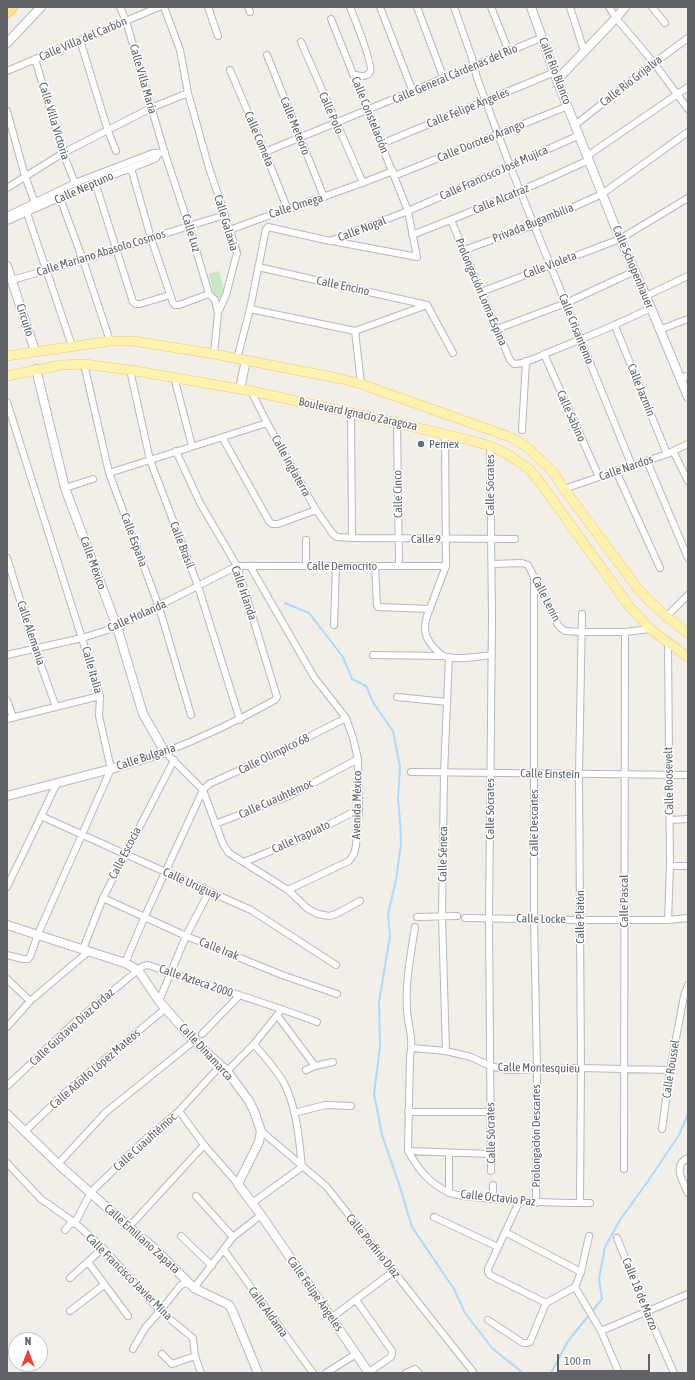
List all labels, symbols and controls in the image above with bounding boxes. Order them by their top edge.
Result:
street label: Calle Villa del Carbón [37,14,129,64]
street label: Calle Río Blanco [536,35,574,107]
street label: Calle General Cárdenas del Río [390,41,520,107]
street label: Calle Villa María [126,42,160,116]
street label: Calle Río Grijalva [597,52,665,110]
street label: Calle Constelación [348,74,392,156]
street label: Calle Villa Victoria [35,80,73,162]
street label: Calle Felipe Ángeles [425,85,511,131]
street label: Calle Polo [315,90,347,136]
street label: Calle Meteoro [277,95,313,157]
street label: Calle Cometa [241,109,277,169]
street label: Calle Doroteo Arango [435,117,527,165]
street label: Calle Francisco José Mujica [438,143,550,203]
street label: Calle Neptuno [52,169,116,207]
street label: Calle Alcatraz [471,181,531,217]
street label: Calle Omega [267,191,325,221]
street label: Calle Galaxia [211,193,241,253]
street label: Privada Bugambilia [490,200,576,246]
street label: Calle Luz [178,212,204,254]
street label: Calle Nogal [336,213,388,245]
street label: Calle Schopenhauer [609,224,657,310]
street label: Calle Mariano Abasolo Cosmos [35,227,167,279]
street label: Prolongación Loma Espina [452,236,510,348]
street label: Calle Violeta [521,248,579,282]
street label: Calle Encino [315,273,371,299]
street label: Calle Crisantemo [555,292,597,366]
street label: Circuito [13,302,37,338]
street label: Calle Jazmín [624,362,658,418]
street label: Calle Sabino [553,388,589,444]
street label: Boulevard Ignacio Zaragoza [297,394,419,434]
street label: Calle Inglaterra [268,433,314,499]
place label: Pemex [429,437,459,451]
marker: Pemex [416,439,426,449]
street label: Calle Nardos [597,452,655,484]
street label: Calle Sócrates [483,454,497,516]
street label: Calle Cinco [390,470,406,518]
street label: Calle España [118,511,150,569]
street label: Calle Brasil [166,520,198,570]
street label: Calle 9 [411,532,441,546]
street label: Calle México [77,535,109,591]
street label: Calle Democrito [307,559,377,573]
street label: Calle Irlanda [228,564,260,622]
street label: Calle Lenin [529,574,563,624]
street label: Calle Holanda [105,597,169,635]
street label: Calle Alemania [14,599,48,667]
street label: Calle Italia [78,645,106,695]
street label: Calle Olímpico 68 [236,731,312,777]
street label: Calle Bulgaria [115,741,177,773]
street label: Calle Roosevelt [661,747,677,815]
street label: Calle Einstein [520,766,580,782]
street label: Avenida México [349,771,365,839]
street label: Calle Cuauhtémoc [236,776,316,822]
street label: Calle Sócrates [483,778,497,840]
street label: Calle Descartes [527,789,541,857]
street label: Calle Irapuato [270,817,332,857]
street label: Calle Escocia [106,825,144,881]
street label: Calle Séneca [435,826,451,882]
street label: Calle Uruguay [161,865,223,903]
street label: Calle Pascal [617,875,631,927]
street label: Calle Platón [573,890,587,944]
street label: Calle Locke [516,911,566,927]
street label: Calle Irak [197,935,241,963]
street label: Calle Azteca 2000 [157,962,235,1000]
street label: Calle Gustavo Díaz Ordaz [27,985,117,1069]
street label: Calle Dinamarca [176,1020,236,1084]
street label: Calle Adolfo López Mateos [47,1026,143,1112]
street label: Calle Roussel [659,1039,683,1099]
street label: Calle Montesquieu [498,1060,580,1076]
street label: Prolongación Descartes [529,1084,543,1188]
street label: Calle Sócrates [483,1102,499,1164]
street label: Calle Cuauhtémoc [110,1110,180,1174]
street label: Calle Octavio Paz [460,1187,536,1209]
street label: Calle Emiliano Zapata [101,1201,183,1277]
street label: Calle Porfirio Díaz [343,1211,403,1281]
street label: Calle Francisco Javier Mina [83,1231,175,1323]
street label: Calle Felipe Ángeles [284,1254,346,1334]
street label: Calle 18 de Marzo [619,1256,661,1332]
street label: Calle Aldama [245,1284,291,1340]
north arrow [8,1332,48,1372]
text: N [25,1335,31,1347]
scale bar [559,1346,652,1372]
text: 100 m [564,1354,591,1368]

